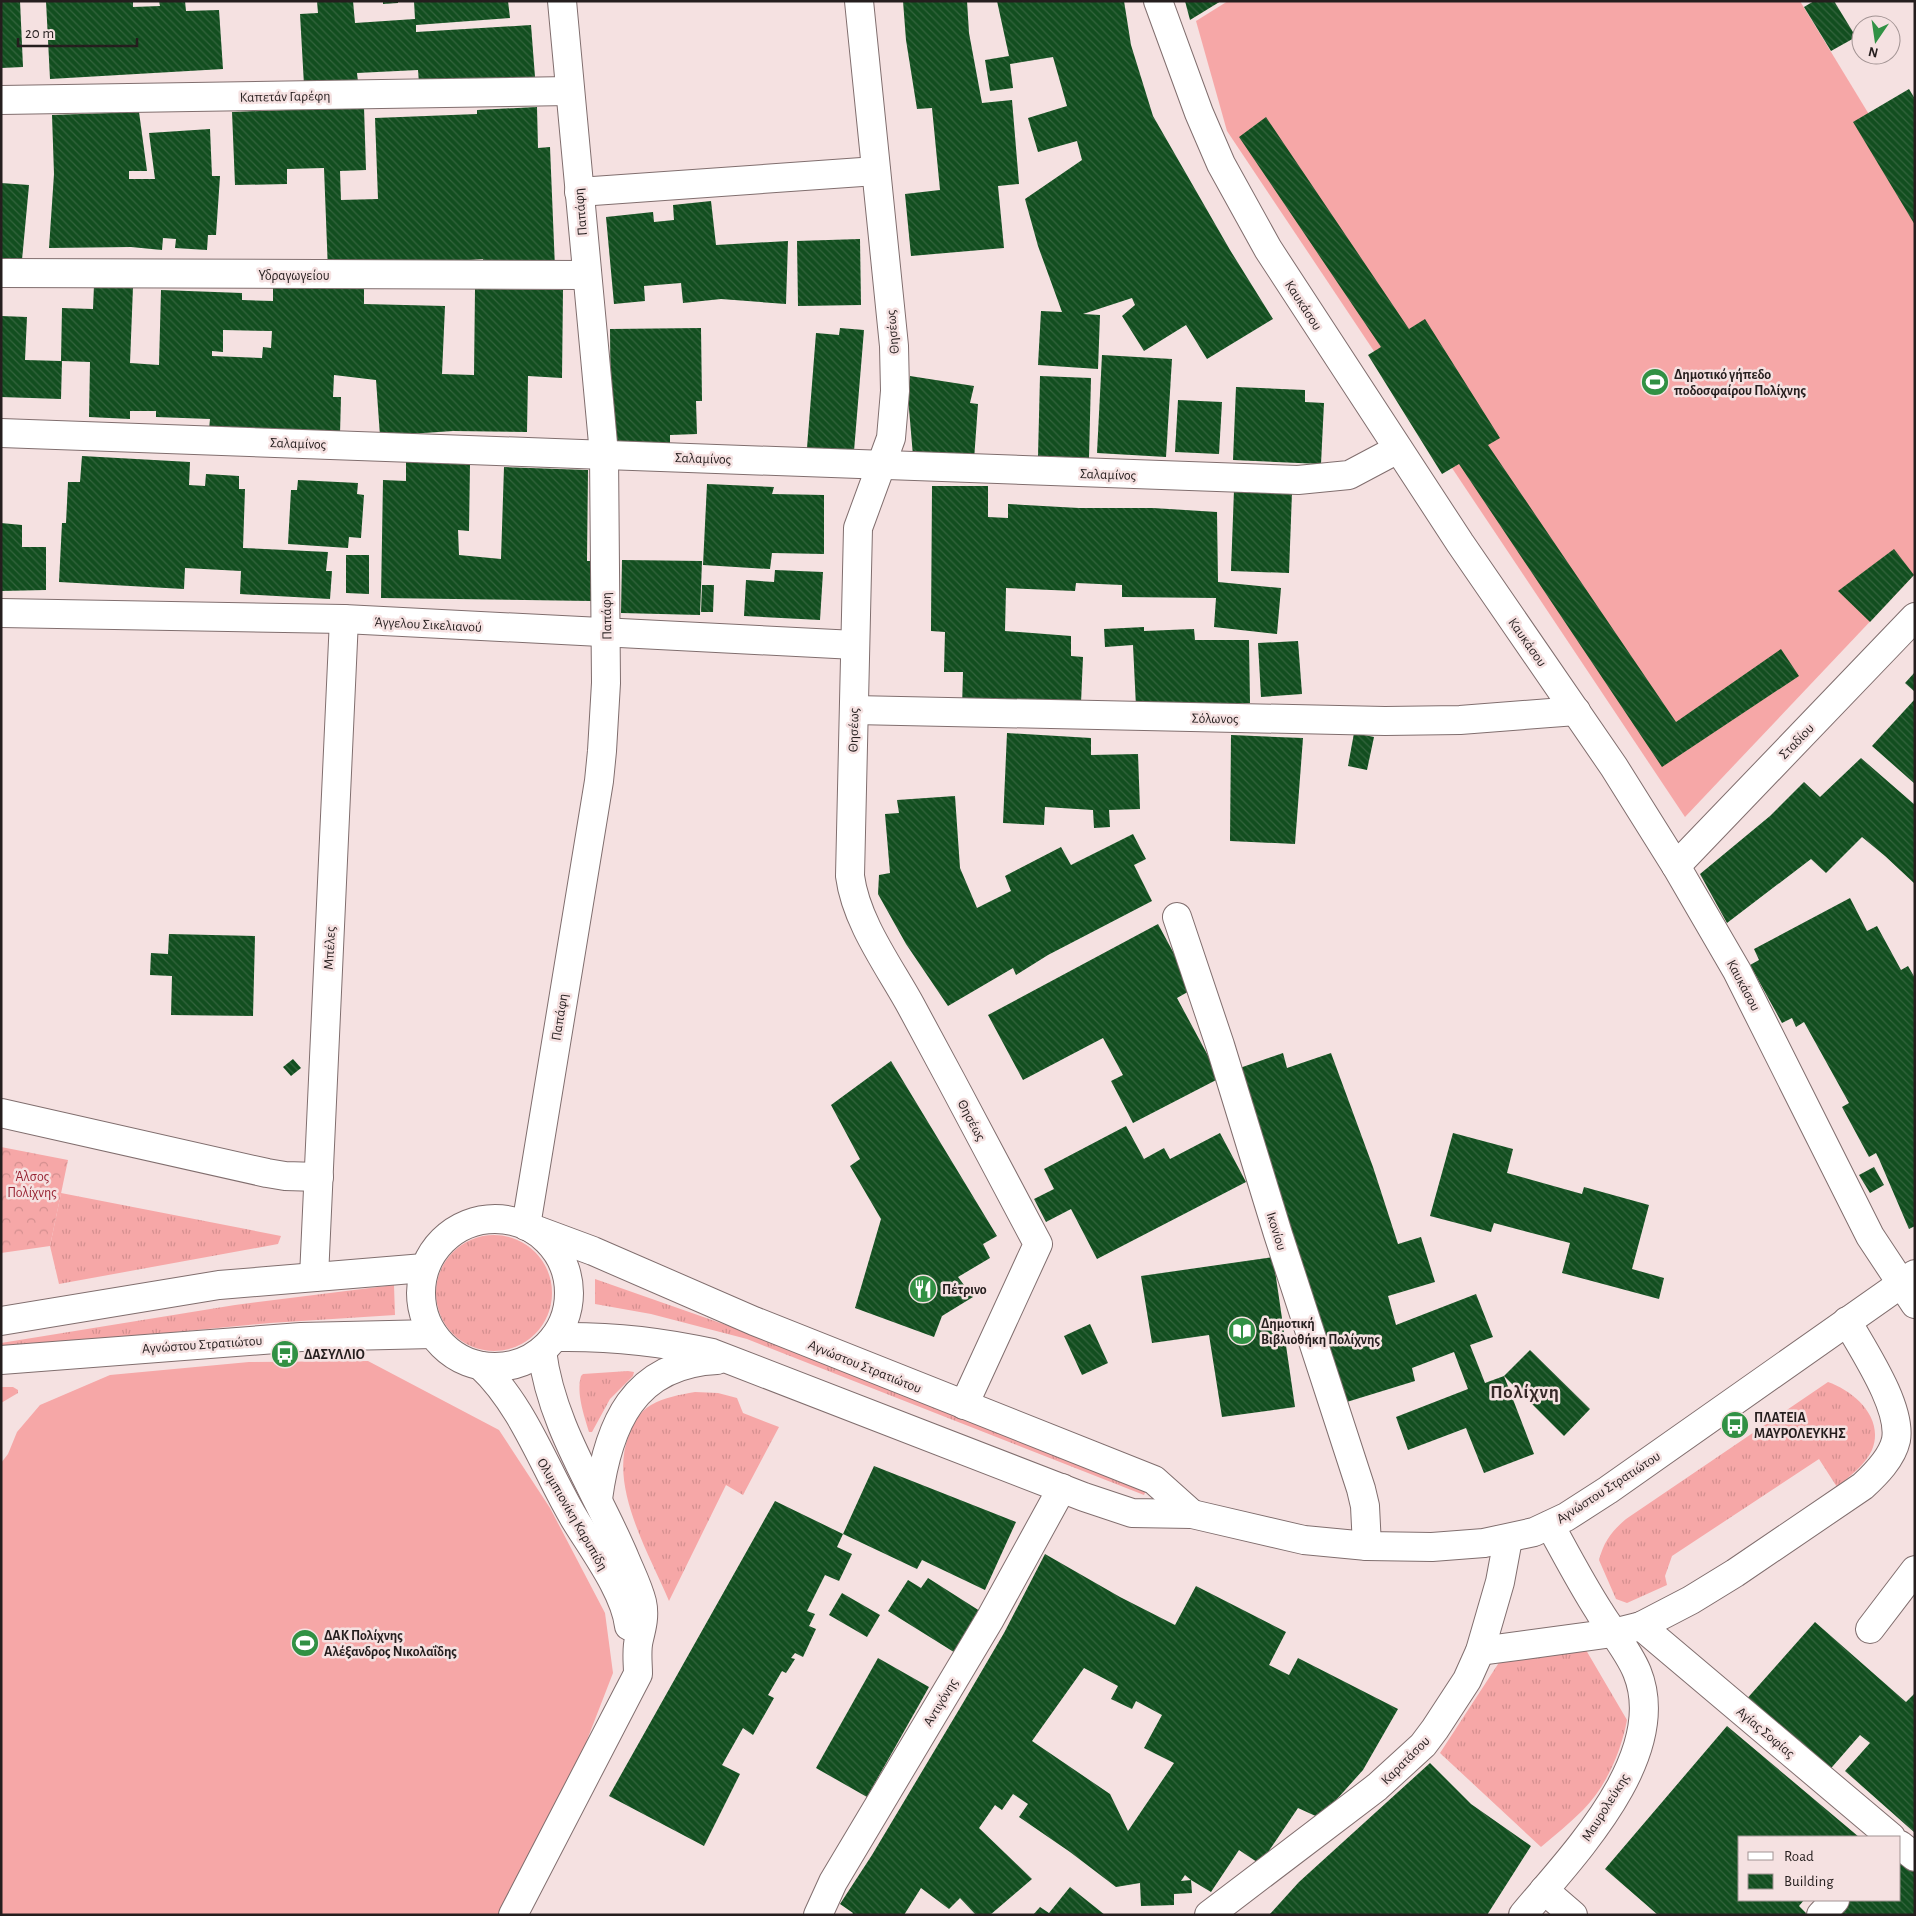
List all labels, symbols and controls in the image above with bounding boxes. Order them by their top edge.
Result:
scale bar [18,15,136,47]
north arrow [1851,15,1901,65]
text: 20 m [25,26,54,41]
text: N [1867,44,1880,60]
street label: Καπετάν Γαρέφη [240,89,330,105]
street label: Παπάφη [572,188,590,236]
street label: Υδραγωγείου [258,269,330,283]
street label: Καυκάσου [1282,278,1324,333]
street label: Θησέως [884,309,902,355]
sports icon: Δημοτικό γήπεδο ποδοσφαίρου Πολίχνης [1640,367,1670,397]
place label: Δημοτικό γήπεδο ποδοσφαίρου Πολίχνης [1673,368,1806,398]
street label: Σαλαμίνος [270,436,327,452]
street label: Σαλαμίνος [675,451,732,467]
street label: Σαλαμίνος [1080,467,1137,483]
street label: Παπάφη [600,592,614,640]
street label: Άγγελου Σικελιανού [374,615,482,635]
street label: Καυκάσου [1505,616,1549,669]
street label: Θησέως [847,707,861,752]
street label: Σόλωνος [1191,712,1239,726]
street label: Σταδίου [1777,721,1817,762]
street label: Μπέλες [322,925,338,970]
street label: Καυκάσου [1724,958,1762,1013]
street label: Παπάφη [549,993,571,1042]
street label: Θησέως [955,1098,988,1144]
park label: Άλσος Πολίχνης [7,1170,57,1200]
street label: Ικονίου [1264,1210,1288,1252]
restaurant icon: Πέτρινο [908,1274,938,1304]
place label: Πέτρινο [942,1283,987,1297]
library icon: Δημοτική Βιβλιοθήκη Πολίχνης [1227,1316,1257,1346]
place label: Δημοτική Βιβλιοθήκη Πολίχνης [1261,1317,1380,1347]
street label: Αγνώστου Στρατιώτου [141,1334,263,1356]
street label: Αγνώστου Στρατιώτου [806,1338,923,1396]
bus stop icon: ΔΑΣΥΛΛΙΟ [270,1339,300,1369]
place label: ΔΑΣΥΛΛΙΟ [304,1348,365,1362]
district label: Πολίχνη [1490,1383,1560,1402]
bus stop icon: ΠΛΑΤΕΙΑ ΜΑΥΡΟΛΕΥΚΗΣ [1720,1410,1750,1440]
place label: ΠΛΑΤΕΙΑ ΜΑΥΡΟΛΕΥΚΗΣ [1754,1411,1846,1441]
street label: Αγνώστου Στρατιώτου [1554,1449,1663,1527]
street label: Ολυμπιονίκη Καρυπίδη [534,1456,610,1573]
sports icon: ΔΑΚ Πολίχνης Αλέξανδρος Νικολαΐδης [290,1628,320,1658]
place label: ΔΑΚ Πολίχνης Αλέξανδρος Νικολαΐδης [324,1628,457,1659]
street label: Αντιγόνης [921,1676,961,1729]
street label: Αγίας Σοφίας [1734,1705,1797,1761]
street label: Καρατάσου [1379,1734,1433,1788]
street label: Μαυρολεύκης [1580,1771,1632,1844]
legend [1738,1836,1901,1901]
text: Road [1784,1849,1814,1864]
text: Building [1784,1874,1834,1889]

